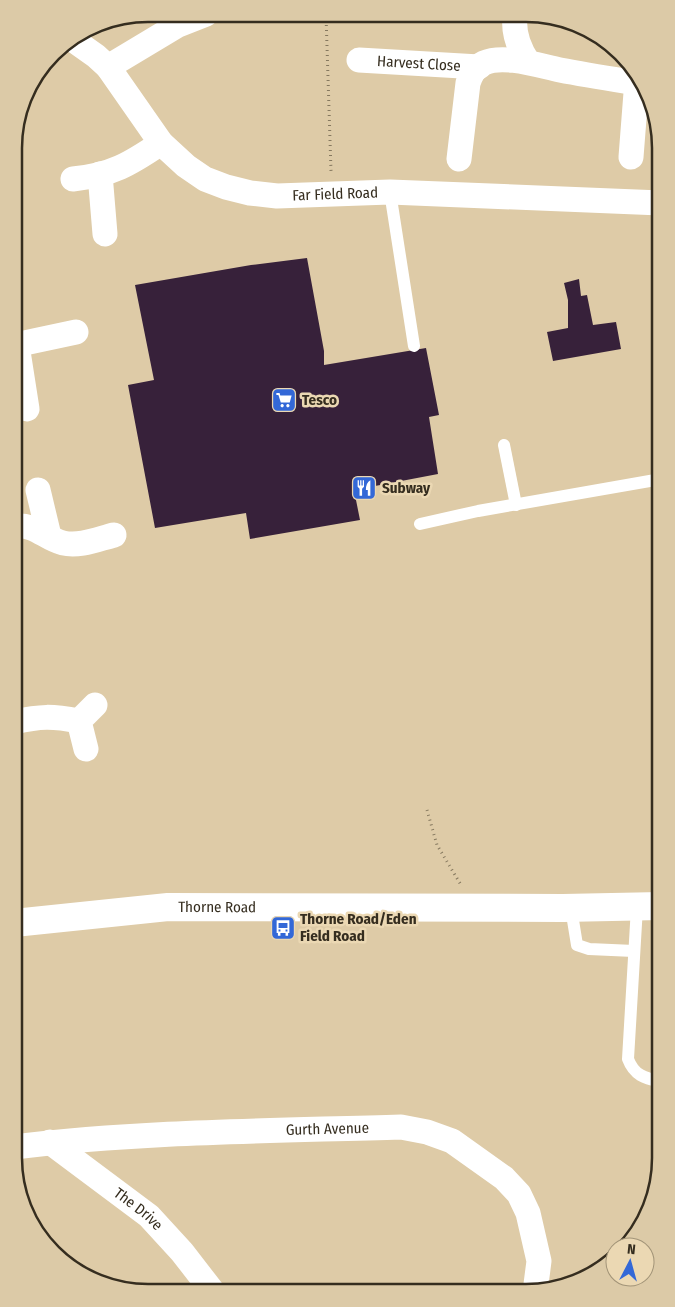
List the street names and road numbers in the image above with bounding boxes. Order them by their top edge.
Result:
street label: Harvest Close [377,52,461,75]
street label: Far Field Road [292,183,378,204]
street label: Thorne Road [178,898,256,916]
street label: Gurth Avenue [286,1119,369,1139]
street label: The Drive [110,1184,167,1234]

